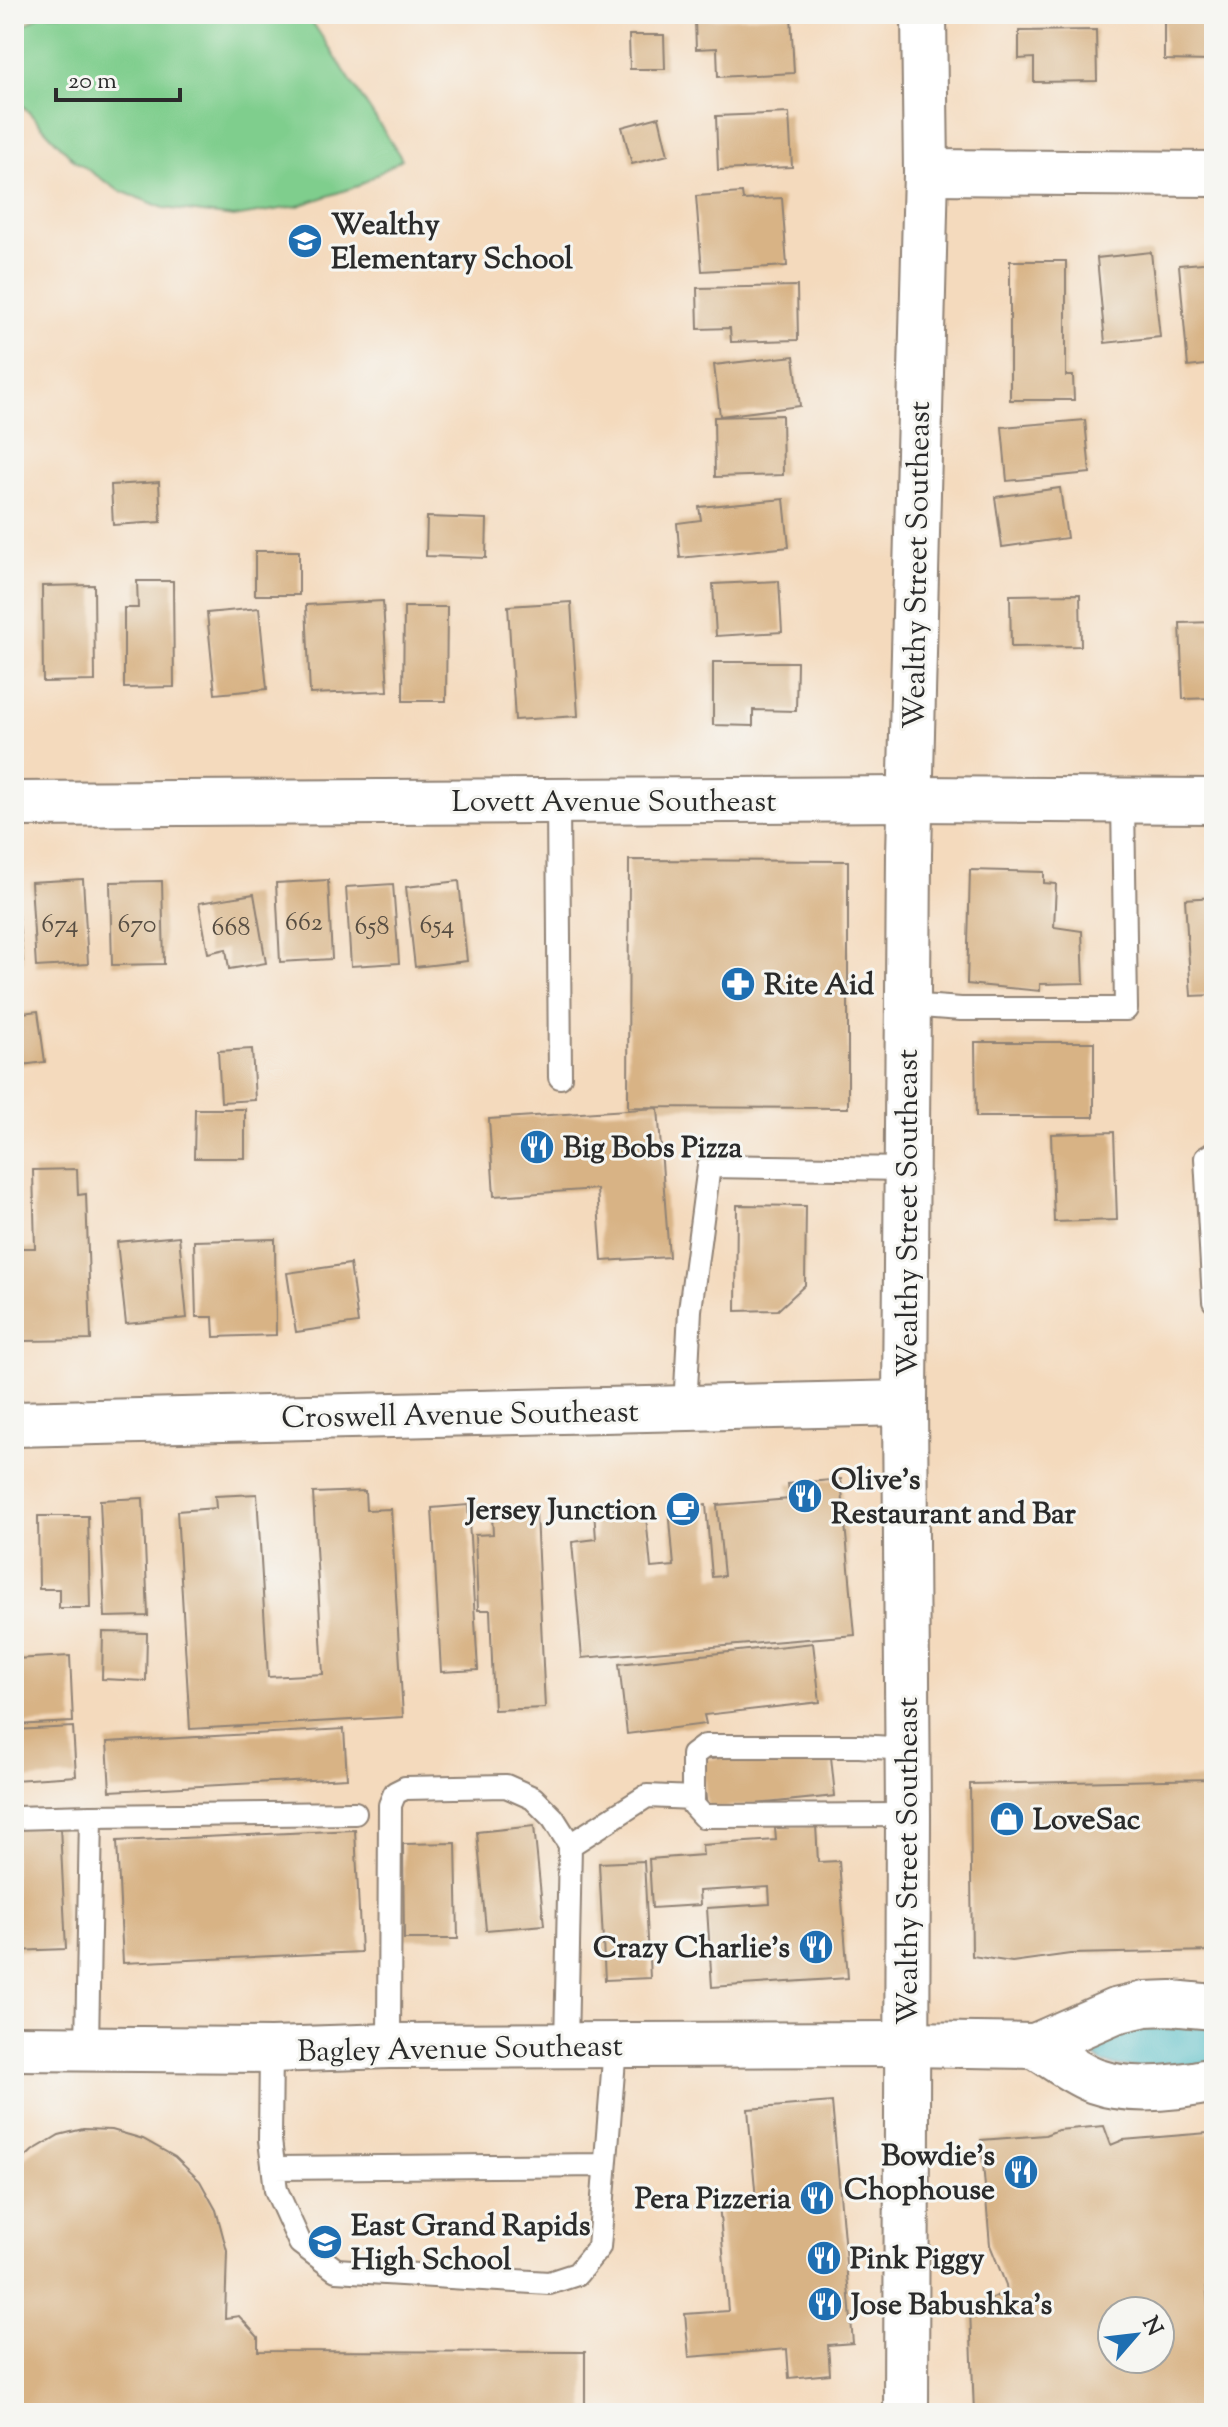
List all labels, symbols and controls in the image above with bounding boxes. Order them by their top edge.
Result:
scale bar [56,52,180,102]
text: 20 m [68,65,117,99]
place label: Wealthy Elementary School [331,205,574,282]
school or university icon: Wealthy Elementary School [286,222,324,260]
street label: Wealthy Street Southeast [894,401,943,729]
street label: Lovett Avenue Southeast [452,782,776,825]
house number: 662 [285,905,323,942]
house number: 674 [41,907,79,944]
house number: 670 [117,907,157,944]
house number: 654 [420,908,454,945]
house number: 658 [355,909,389,946]
house number: 668 [212,910,250,947]
pharmacy icon: Rite Aid [719,965,757,1003]
place label: Rite Aid [764,965,874,1008]
street label: Wealthy Street Southeast [888,1049,931,1377]
restaurant icon: Big Bobs Pizza [518,1128,556,1166]
place label: Big Bobs Pizza [563,1128,743,1171]
street label: Croswell Avenue Southeast [281,1392,639,1441]
place label: Olive’s Restaurant and Bar [831,1460,1076,1537]
restaurant icon: Olive’s Restaurant and Bar [786,1477,824,1515]
place label: Jersey Junction [465,1490,657,1533]
cafe icon: Jersey Junction [664,1490,702,1528]
street label: Wealthy Street Southeast [888,1697,931,2025]
shop icon: LoveSac [988,1800,1026,1838]
place label: LoveSac [1033,1800,1141,1843]
place label: Crazy Charlie's [593,1928,790,1971]
restaurant icon: Crazy Charlie's [797,1928,835,1966]
street label: Bagley Avenue Southeast [297,2026,623,2075]
place label: Bowdie's Chophouse [844,2136,995,2213]
restaurant icon: Bowdie's Chophouse [1002,2153,1040,2191]
place label: Pera Pizzeria [635,2179,791,2222]
restaurant icon: Pera Pizzeria [798,2179,836,2217]
place label: East Grand Rapids High School [351,2206,591,2283]
school or university icon: East Grand Rapids High School [306,2223,344,2261]
restaurant icon: Pink Piggy [805,2239,843,2277]
place label: Pink Piggy [850,2239,984,2282]
restaurant icon: Jose Babushka's [806,2285,844,2323]
place label: Jose Babushka's [849,2285,1053,2328]
north arrow [1096,2295,1176,2375]
text: N [1133,2312,1169,2343]

